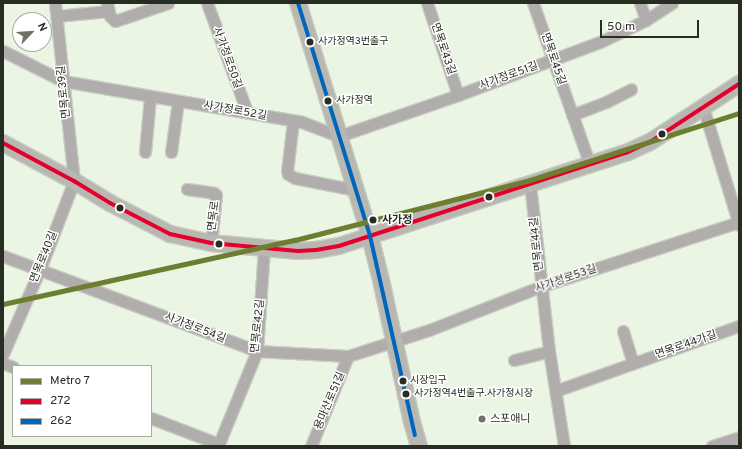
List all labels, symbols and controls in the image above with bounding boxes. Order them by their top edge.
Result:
north arrow [12,12,52,52]
scale bar [602,12,701,38]
text: 50 m [607,19,635,35]
text: N [34,21,50,34]
street label: 면목로43길 [428,21,458,77]
street label: 사가정로50길 [210,25,244,91]
street label: 면목로45길 [538,31,568,87]
place label: 사가정역3번출구 [318,36,388,48]
marker: 사가정역3번출구 [305,37,315,47]
street label: 사가정로51길 [478,59,540,93]
street label: 면목로39길 [55,65,73,119]
place label: 사가정역 [336,95,373,107]
marker: 사가정역 [323,96,333,106]
street label: 사가정로52길 [202,99,268,123]
unlabelled marker [657,129,667,139]
unlabelled marker [484,192,494,202]
street label: 면목로 [206,200,222,232]
unlabelled marker [115,203,125,213]
marker: 사가정 [366,213,380,227]
place label: 사가정 [382,213,412,227]
street label: 면목로44길 [528,216,546,272]
street label: 면목로40길 [28,229,60,285]
unlabelled marker [214,239,224,249]
street label: 사가정로53길 [534,262,598,296]
street label: 면목로42길 [249,298,267,354]
street label: 사가정로54길 [163,310,227,346]
street label: 면목로44가길 [653,328,719,362]
legend [12,365,152,437]
street label: 용마산로51길 [312,370,348,432]
text: Metro 7 [50,373,90,389]
place label: 시장입구 [410,375,447,387]
marker: 시장입구 [398,376,408,386]
place label: 사가정역4번출구.사가정시장 [414,388,533,400]
marker: 사가정역4번출구.사가정시장 [401,389,411,399]
text: 272 [50,393,71,409]
place label: 스포애니 [490,412,530,426]
text: 262 [50,413,72,429]
marker: 스포애니 [477,414,487,424]

